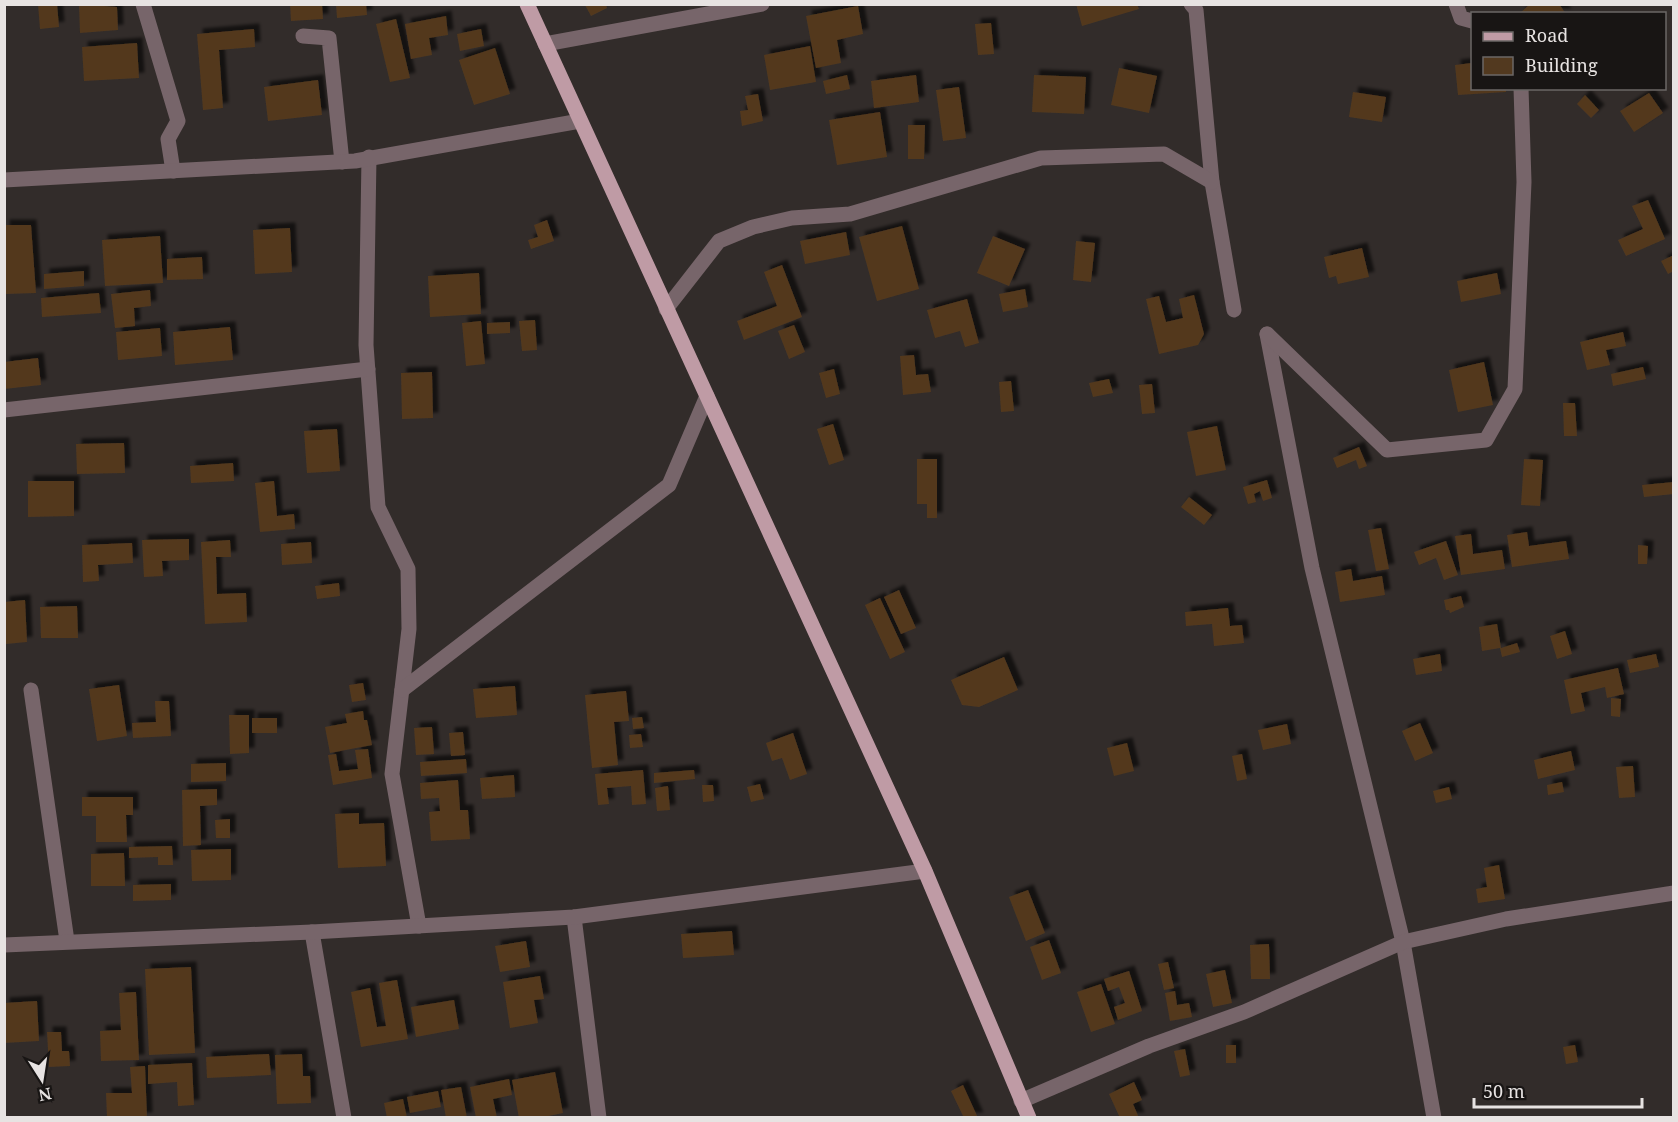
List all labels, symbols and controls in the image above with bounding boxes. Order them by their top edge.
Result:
legend [1471,12,1666,90]
text: Road [1525,23,1568,47]
text: Building [1525,53,1598,77]
north arrow [12,1050,72,1110]
scale bar [1474,1071,1642,1109]
text: 50 m [1483,1079,1525,1103]
text: N [36,1083,54,1107]

